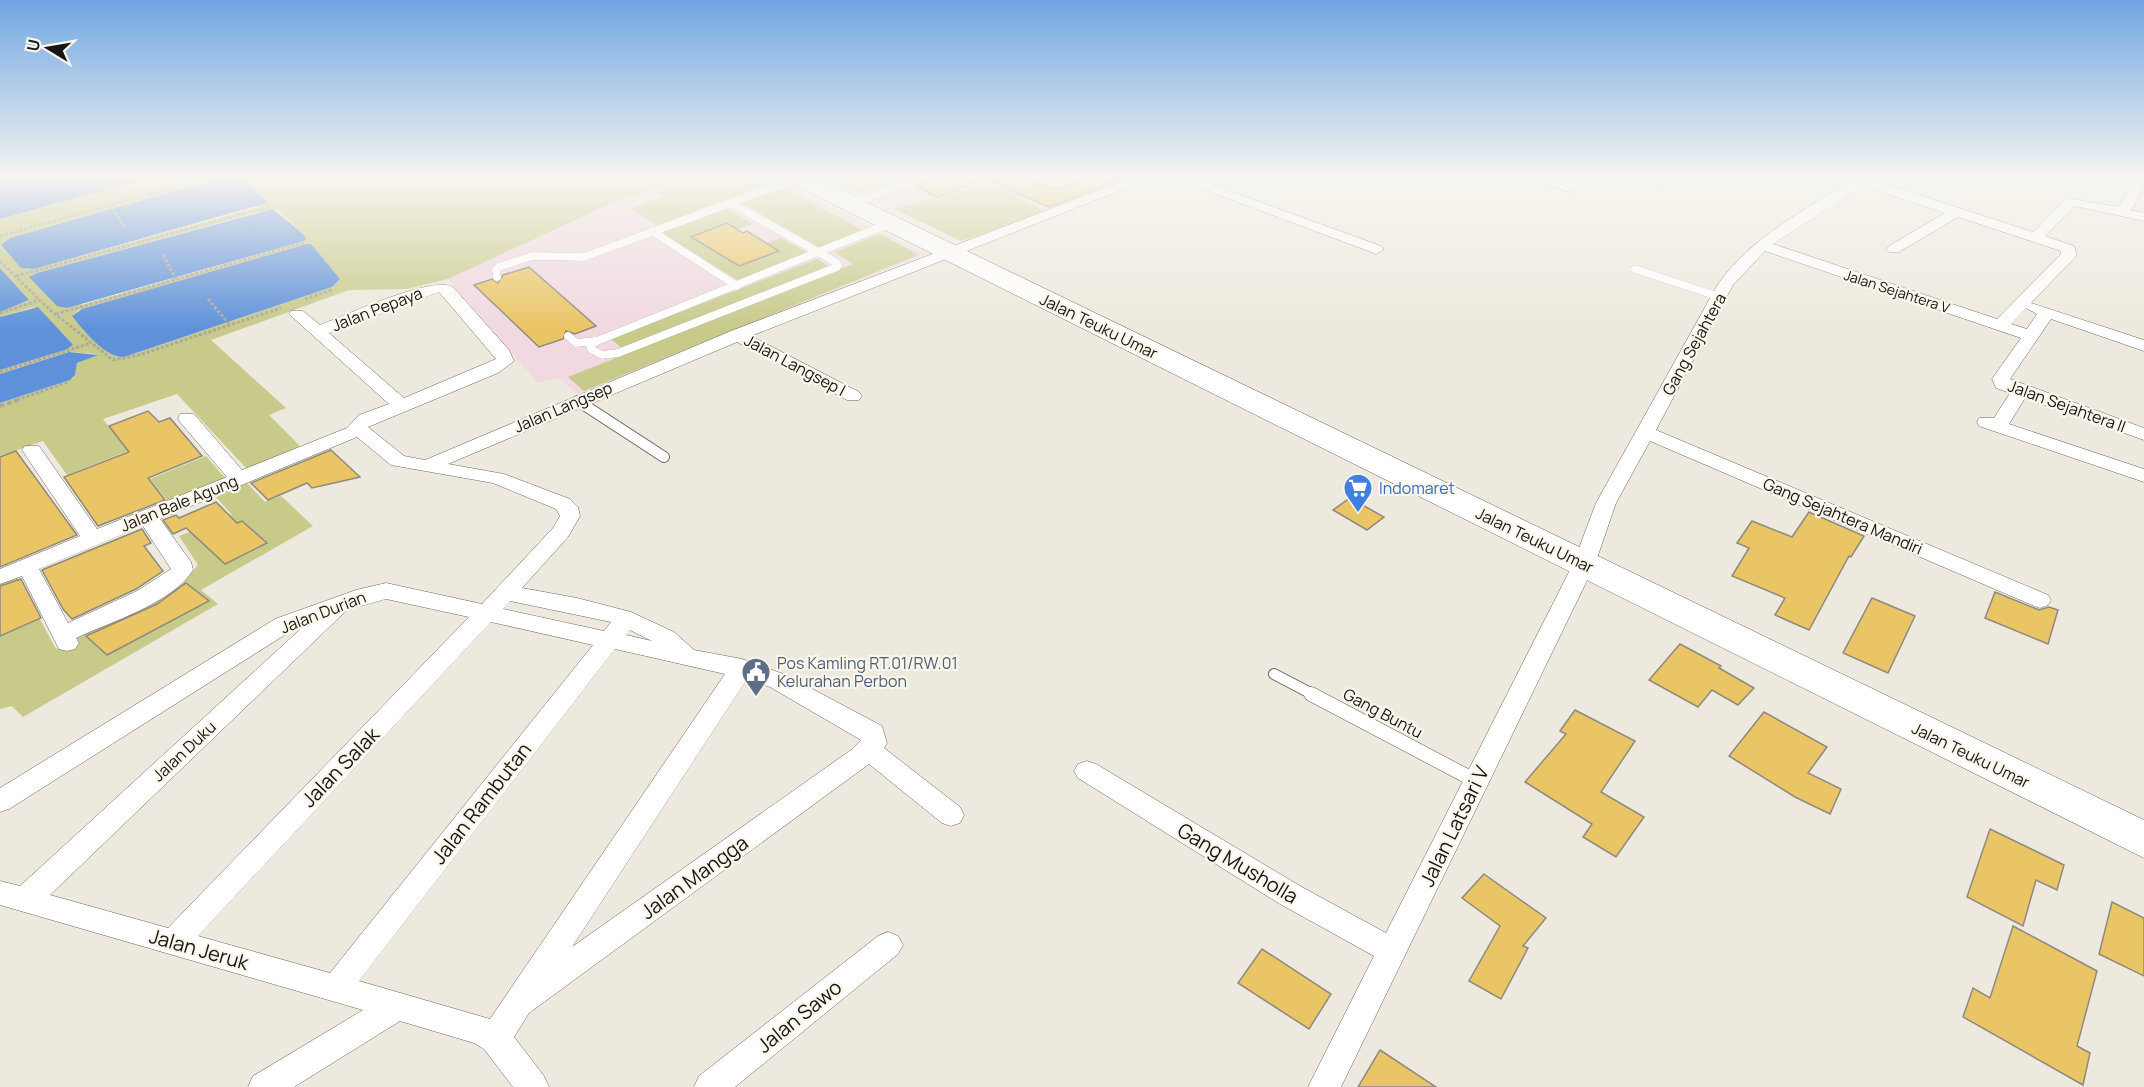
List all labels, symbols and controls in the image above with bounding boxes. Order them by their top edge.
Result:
north arrow [18,18,78,78]
text: U [21,37,45,53]
street label: Jalan Sejahtera V [1842,265,1953,317]
street label: Jalan Pepaya [329,282,425,336]
street label: Jalan Teuku Umar [1036,288,1162,364]
street label: Gang Sejahtera [1657,289,1731,399]
street label: Jalan Langsep I [741,329,849,401]
street label: Jalan Sejahtera II [2005,375,2129,437]
street label: Jalan Langsep [511,376,615,438]
street label: Jalan Bale Agung [117,469,241,537]
supermarket icon: Indomaret [1342,472,1374,514]
street label: Gang Sejahtera Mandiri [1760,472,1926,560]
place label: Indomaret [1379,477,1455,499]
street label: Jalan Teuku Umar [1472,502,1598,578]
street label: Jalan Durian [277,586,369,638]
place label: Pos Kamling RT.01/RW.01 Kelurahan Perbon [777,652,958,692]
public building icon: Pos Kamling RT.01/RW.01 Kelurahan Perbon [740,656,772,698]
street label: Gang Buntu [1339,683,1427,743]
street label: Jalan Duku [147,716,221,786]
street label: Jalan Teuku Umar [1908,717,2034,793]
street label: Jalan Salak [295,720,386,813]
street label: Jalan Rambutan [425,737,537,869]
street label: Jalan Latsari V [1413,761,1495,891]
street label: Gang Musholla [1173,816,1303,910]
street label: Jalan Mangga [635,829,753,925]
street label: Jalan Jeruk [146,922,253,976]
street label: Jalan Sawo [751,973,847,1059]

